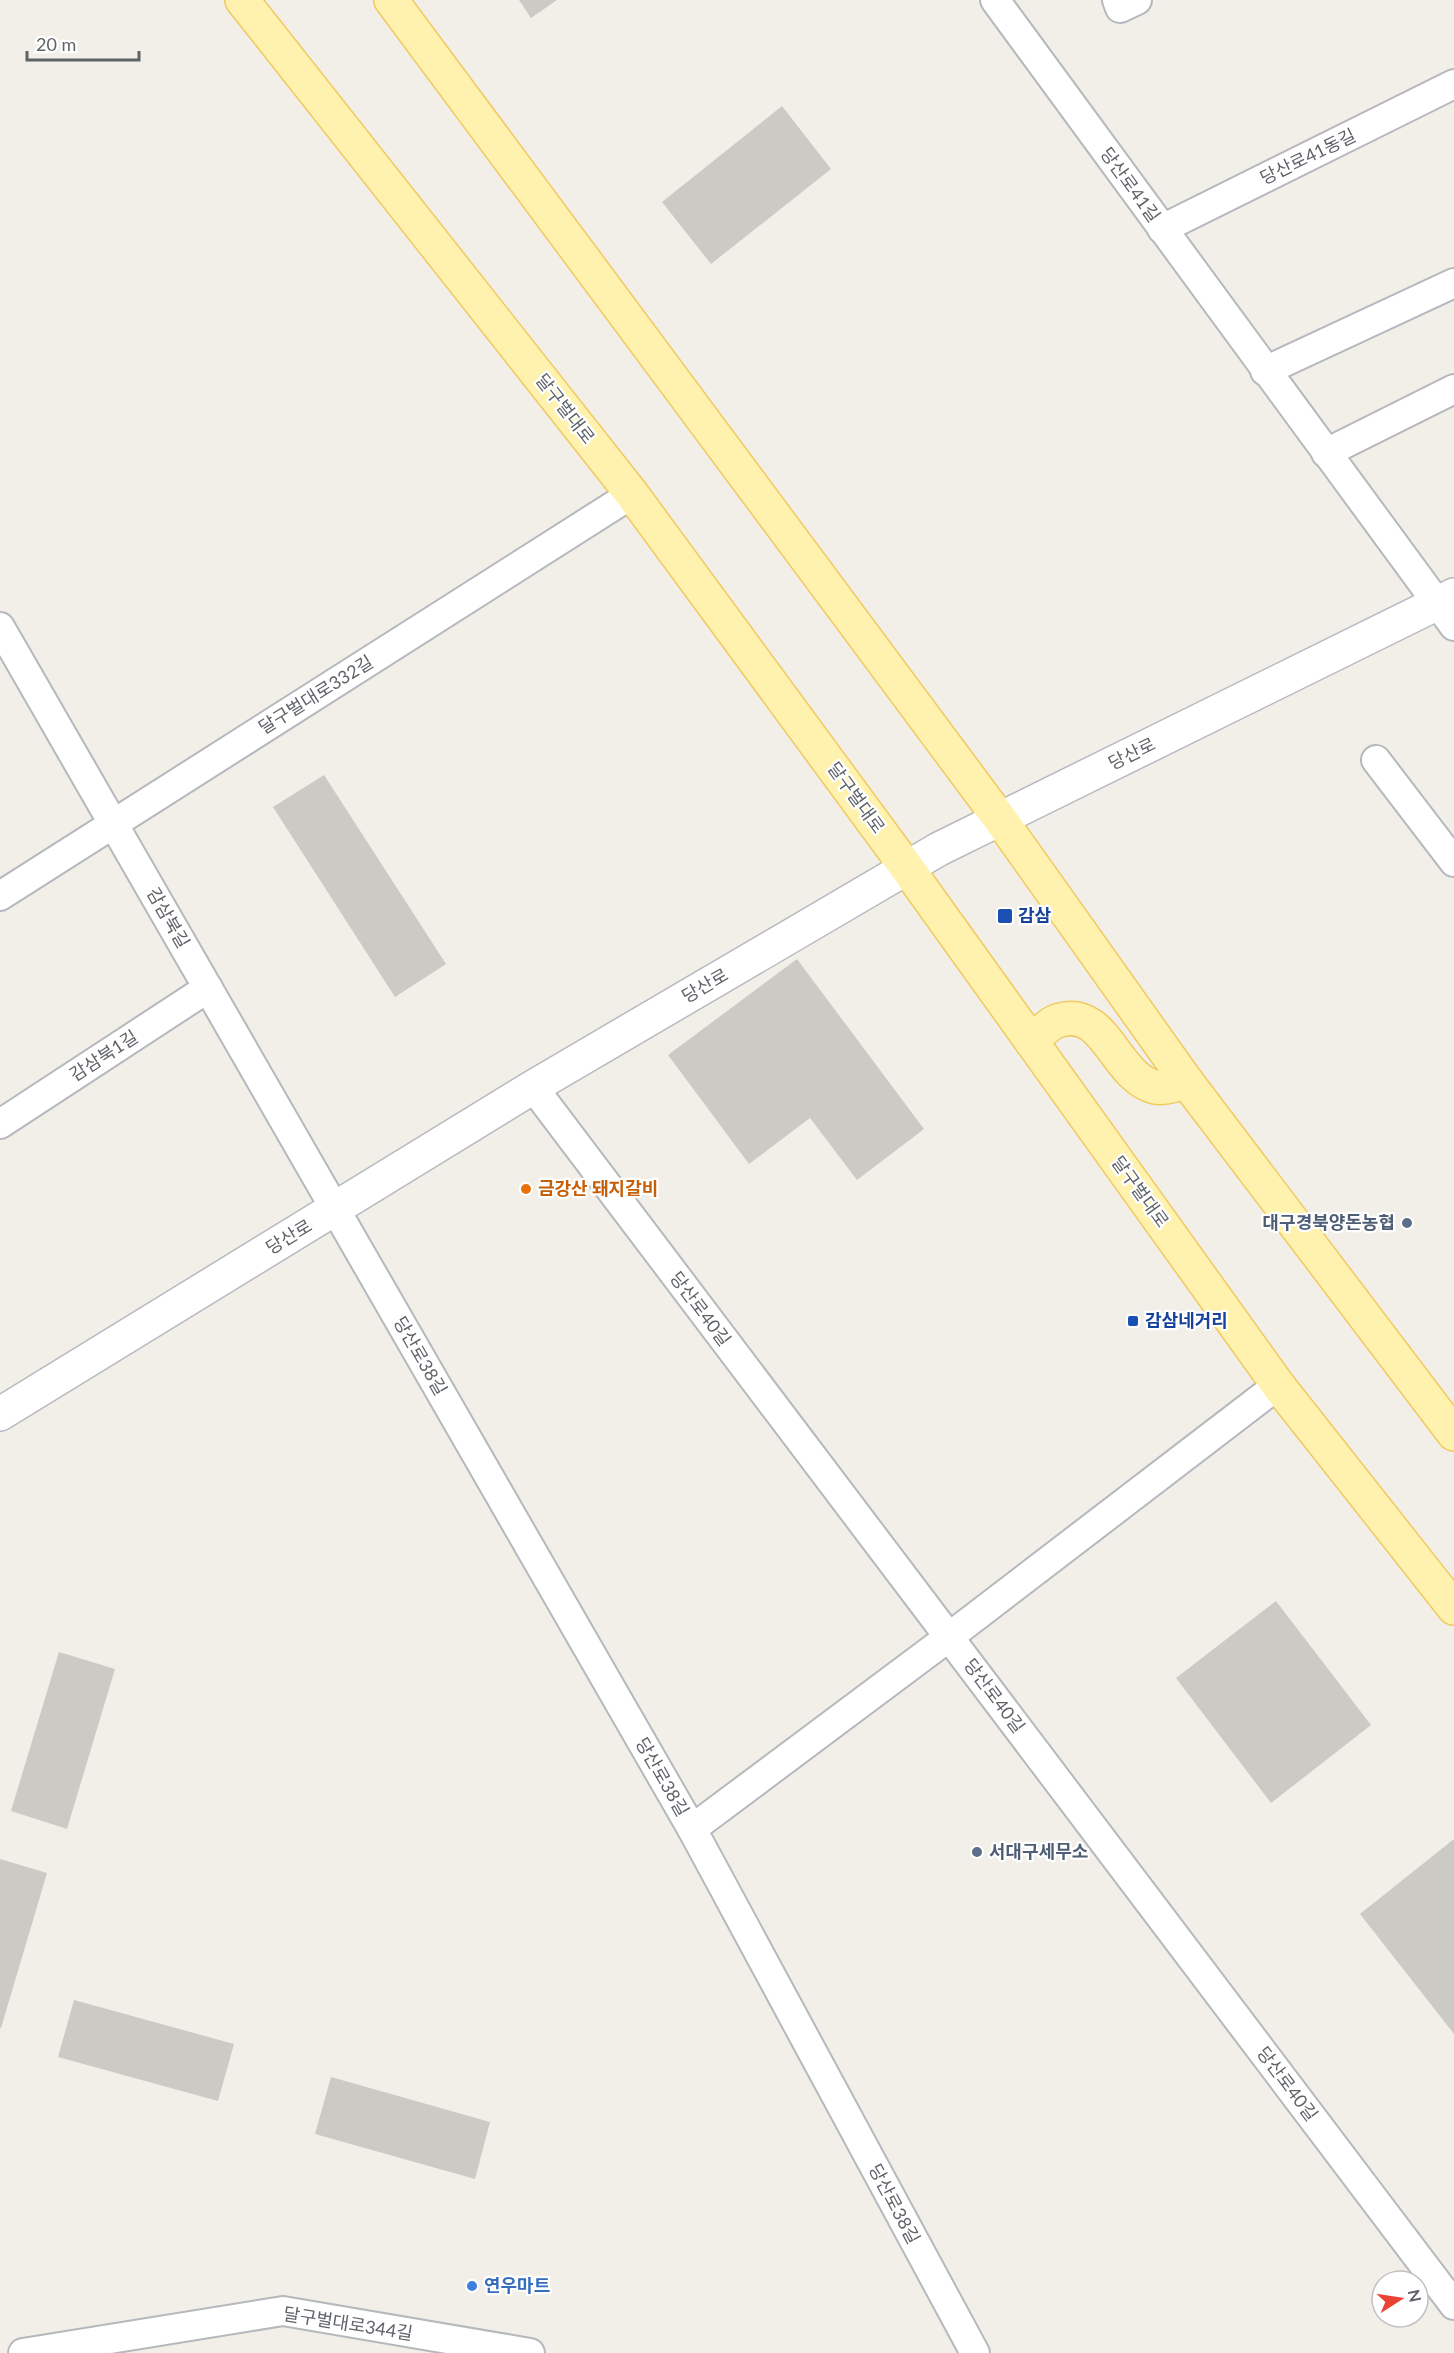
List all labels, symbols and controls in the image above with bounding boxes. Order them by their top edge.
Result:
scale bar [27,24,140,62]
text: 20 m [36,33,76,55]
street label: 당산로41동길 [1256,123,1359,189]
street label: 당산로41길 [1096,143,1165,226]
street label: 달구벌대로 [532,369,600,448]
street label: 달구벌대로332길 [254,650,377,738]
street label: 당산로 [1104,732,1159,774]
street label: 달구벌대로 [824,757,890,837]
street label: 감삼북길 [143,883,195,952]
place label: 감삼 [1018,904,1052,926]
marker: 감삼 [996,907,1014,925]
street label: 당산로 [677,963,732,1007]
street label: 감삼북1길 [65,1025,142,1085]
street label: 달구벌대로 [1108,1151,1174,1231]
place label: 금강산 돼지갈비 [538,1177,658,1199]
marker: 금강산 돼지갈비 [519,1182,533,1196]
place label: 대구경북양돈농협 [1263,1211,1395,1233]
street label: 당산로 [262,1214,315,1258]
marker: 대구경북양돈농협 [1400,1216,1414,1230]
street label: 당산로40길 [666,1267,736,1350]
place label: 감삼네거리 [1145,1309,1228,1331]
street label: 당산로38길 [390,1312,452,1399]
marker: 감삼네거리 [1126,1314,1140,1328]
street label: 당산로40길 [960,1654,1030,1737]
street label: 당산로38길 [632,1733,694,1820]
place label: 서대구세무소 [989,1840,1088,1862]
marker: 서대구세무소 [970,1845,984,1859]
street label: 당산로40길 [1253,2042,1323,2125]
street label: 당산로38길 [865,2160,925,2247]
north arrow [1370,2269,1430,2329]
place label: 연우마트 [484,2274,550,2296]
marker: 연우마트 [465,2279,479,2293]
text: N [1405,2288,1426,2304]
street label: 달구벌대로344길 [282,2302,414,2344]

